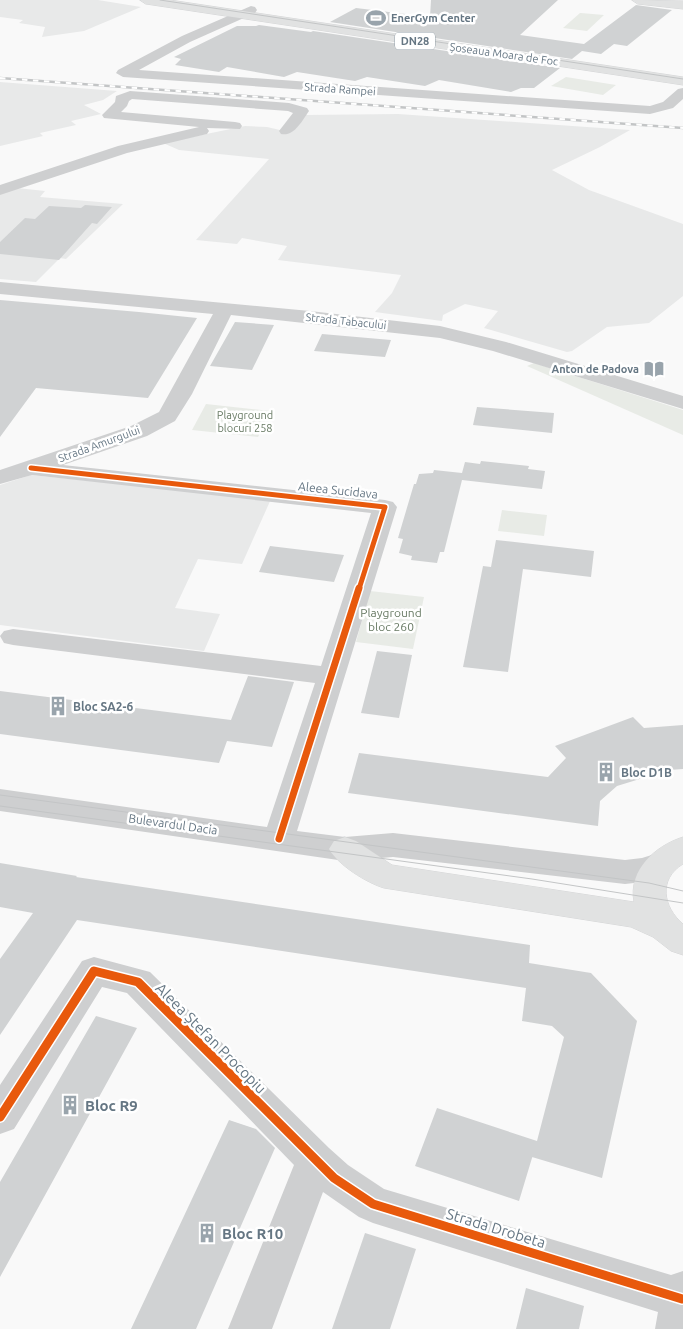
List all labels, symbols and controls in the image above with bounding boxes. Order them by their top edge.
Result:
sports icon: EnerGym Center [365,7,387,29]
place label: EnerGym Center [391,12,476,24]
road number: DN28 [395,32,435,49]
street label: Șoseaua Moara de Foc [449,40,559,68]
street label: Strada Rampei [304,81,376,97]
street label: Strada Tabacului [305,311,387,331]
library icon: Anton de Padova [643,358,665,380]
place label: Anton de Padova [551,363,639,375]
park label: Playground blocuri 258 [217,409,273,434]
street label: Strada Amurgului [57,424,141,464]
street label: Aleea Sucidava [298,479,378,501]
park label: Playground bloc 260 [360,606,422,633]
building icon: Bloc SA2-6 [47,695,69,717]
place label: Bloc SA2-6 [73,700,133,713]
building icon: Bloc D1B [595,761,617,783]
place label: Bloc D1B [621,766,672,779]
street label: Bulevardul Dacia [128,811,218,837]
street label: Aleea Ștefan Procopiu [152,979,270,1097]
building icon: Bloc R9 [59,1094,81,1116]
place label: Bloc R9 [85,1097,138,1114]
street label: Strada Drobeta [444,1205,548,1251]
building icon: Bloc R10 [196,1222,218,1244]
place label: Bloc R10 [222,1225,283,1242]

